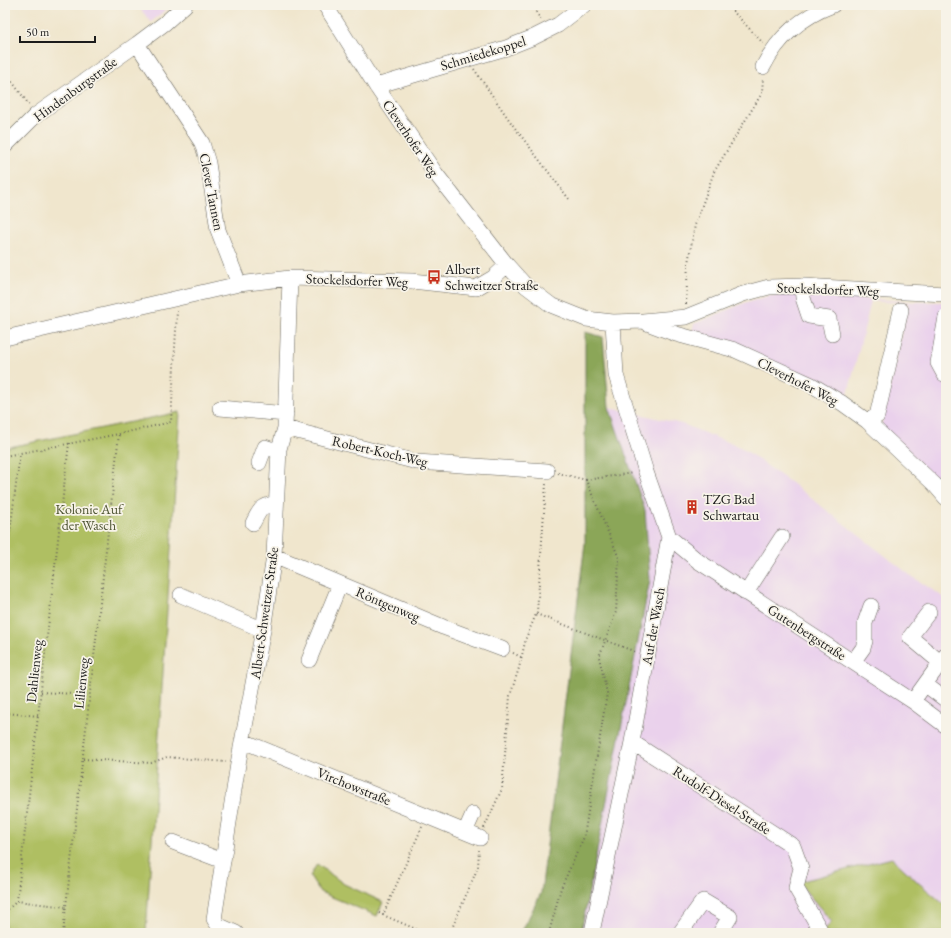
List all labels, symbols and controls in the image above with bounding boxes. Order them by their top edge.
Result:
scale bar [20,18,95,44]
text: 50 m [26,24,50,40]
street label: Schmiedekoppel [438,31,529,75]
street label: Hindenburgstraße [30,52,121,125]
street label: Cleverhofer Weg [379,96,444,181]
street label: Clever Tannen [196,152,228,233]
place label: Albert Schweitzer Straße [444,260,539,294]
street label: Stockelsdorfer Weg [306,269,409,291]
bus stop icon: Albert Schweitzer Straße [426,269,442,285]
street label: Stockelsdorfer Weg [777,278,880,300]
street label: Cleverhofer Weg [754,353,842,410]
street label: Robert-Koch-Weg [330,431,430,471]
place label: TZG Bad Schwartau [703,490,760,524]
building icon: TZG Bad Schwartau [684,499,700,515]
park label: Kolonie Auf der Wasch [55,500,124,534]
street label: Albert-Schweitzer-Straße [246,545,282,681]
street label: Röntgenweg [353,582,424,626]
street label: Auf der Wasch [637,586,669,667]
street label: Gutenbergstraße [764,600,850,664]
street label: Dahlienweg [22,638,46,703]
street label: Lilienweg [69,655,93,710]
street label: Rudolf-Diesel-Straße [670,762,775,839]
street label: Virchowstraße [314,763,394,809]

